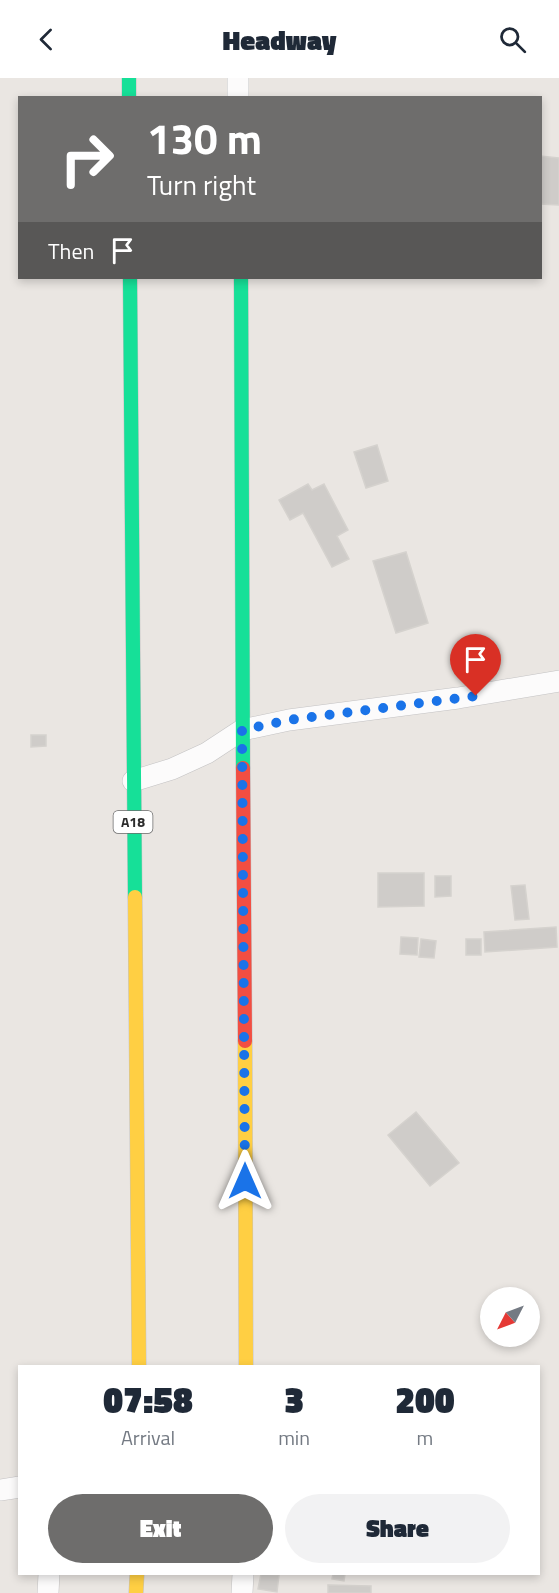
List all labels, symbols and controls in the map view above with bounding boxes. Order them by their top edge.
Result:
text: Headway [223,19,336,60]
icon: back [30,23,63,56]
icon: search [496,23,529,56]
text: 130 m [147,106,262,170]
icon: right [48,120,126,198]
text: Turn right [147,164,256,205]
text: Then [48,234,94,268]
icon: arrive [106,234,139,267]
pin [450,634,501,696]
icon: arrive [459,643,492,676]
road number: A18 [114,811,152,833]
position arrow [213,1149,277,1213]
north arrow [480,1287,540,1347]
map controls [480,1287,540,1347]
text: 07:58 [103,1372,193,1427]
text: 3 [284,1372,304,1427]
text: 200 [395,1372,455,1427]
text: Arrival [121,1422,175,1453]
text: min [278,1422,310,1453]
text: m [417,1422,433,1453]
button: Exit [48,1494,273,1563]
button: Share [285,1494,510,1563]

